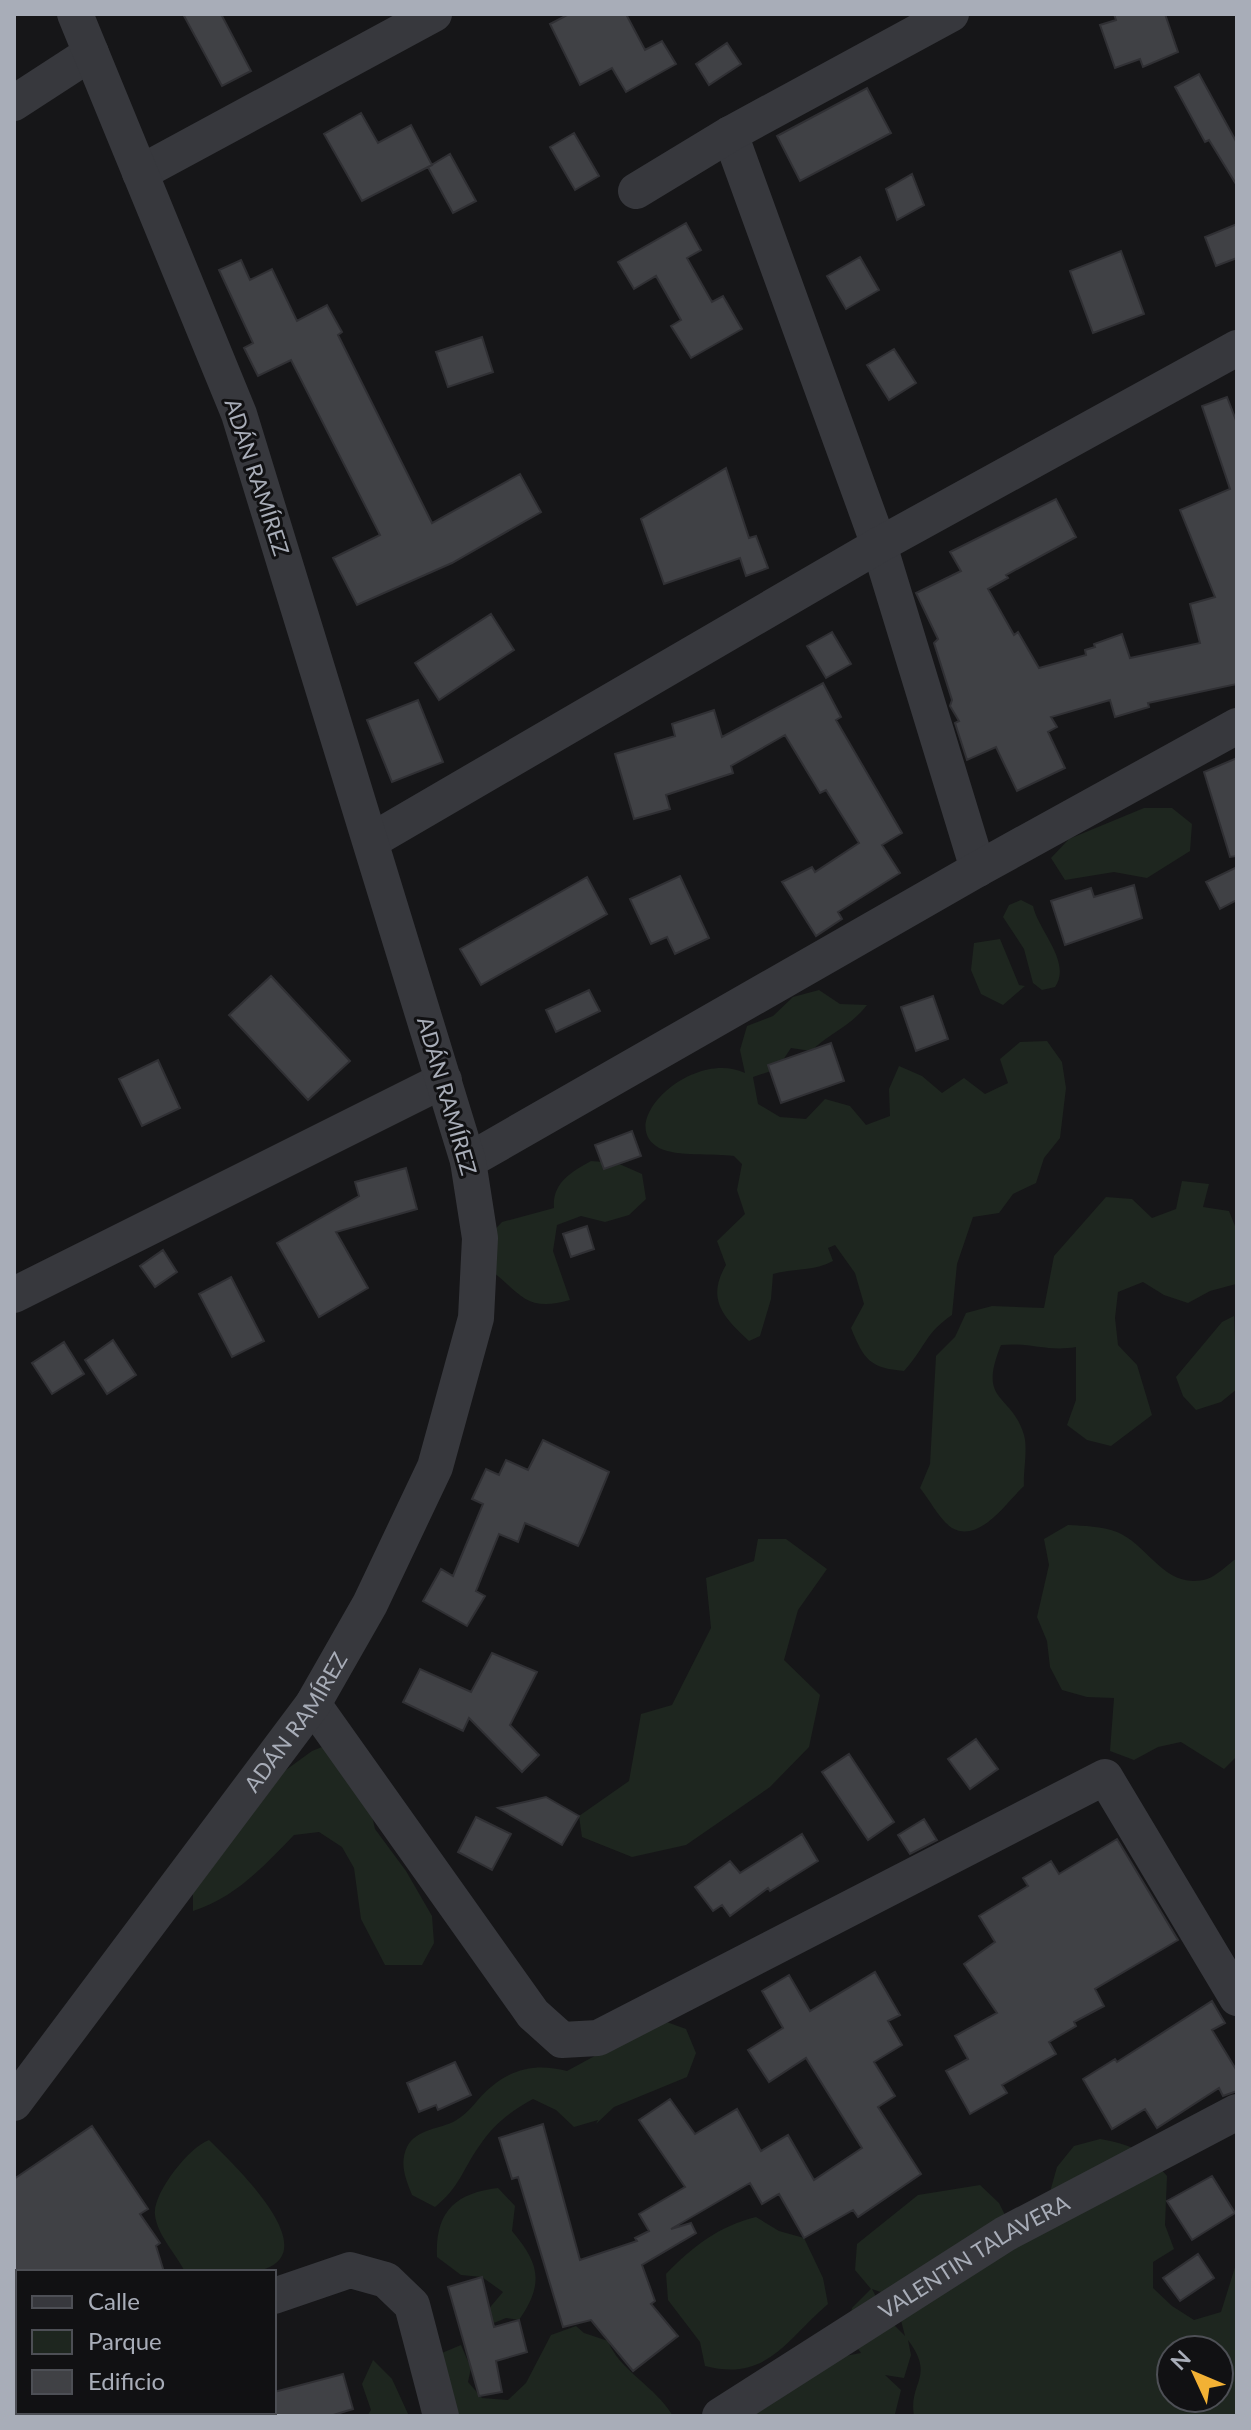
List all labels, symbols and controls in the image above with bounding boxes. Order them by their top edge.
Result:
street label: ADÁN RAMÍREZ [219,395,296,559]
street label: ADÁN RAMÍREZ [412,1014,483,1178]
street label: ADÁN RAMÍREZ [238,1647,353,1797]
street label: VALENTIN TALAVERA [873,2189,1074,2324]
legend [16,2270,276,2414]
text: Calle [88,2286,140,2315]
text: Parque [88,2326,162,2355]
north arrow [1155,2334,1235,2414]
text: N [1165,2344,1196,2375]
text: Edificio [88,2366,165,2395]

